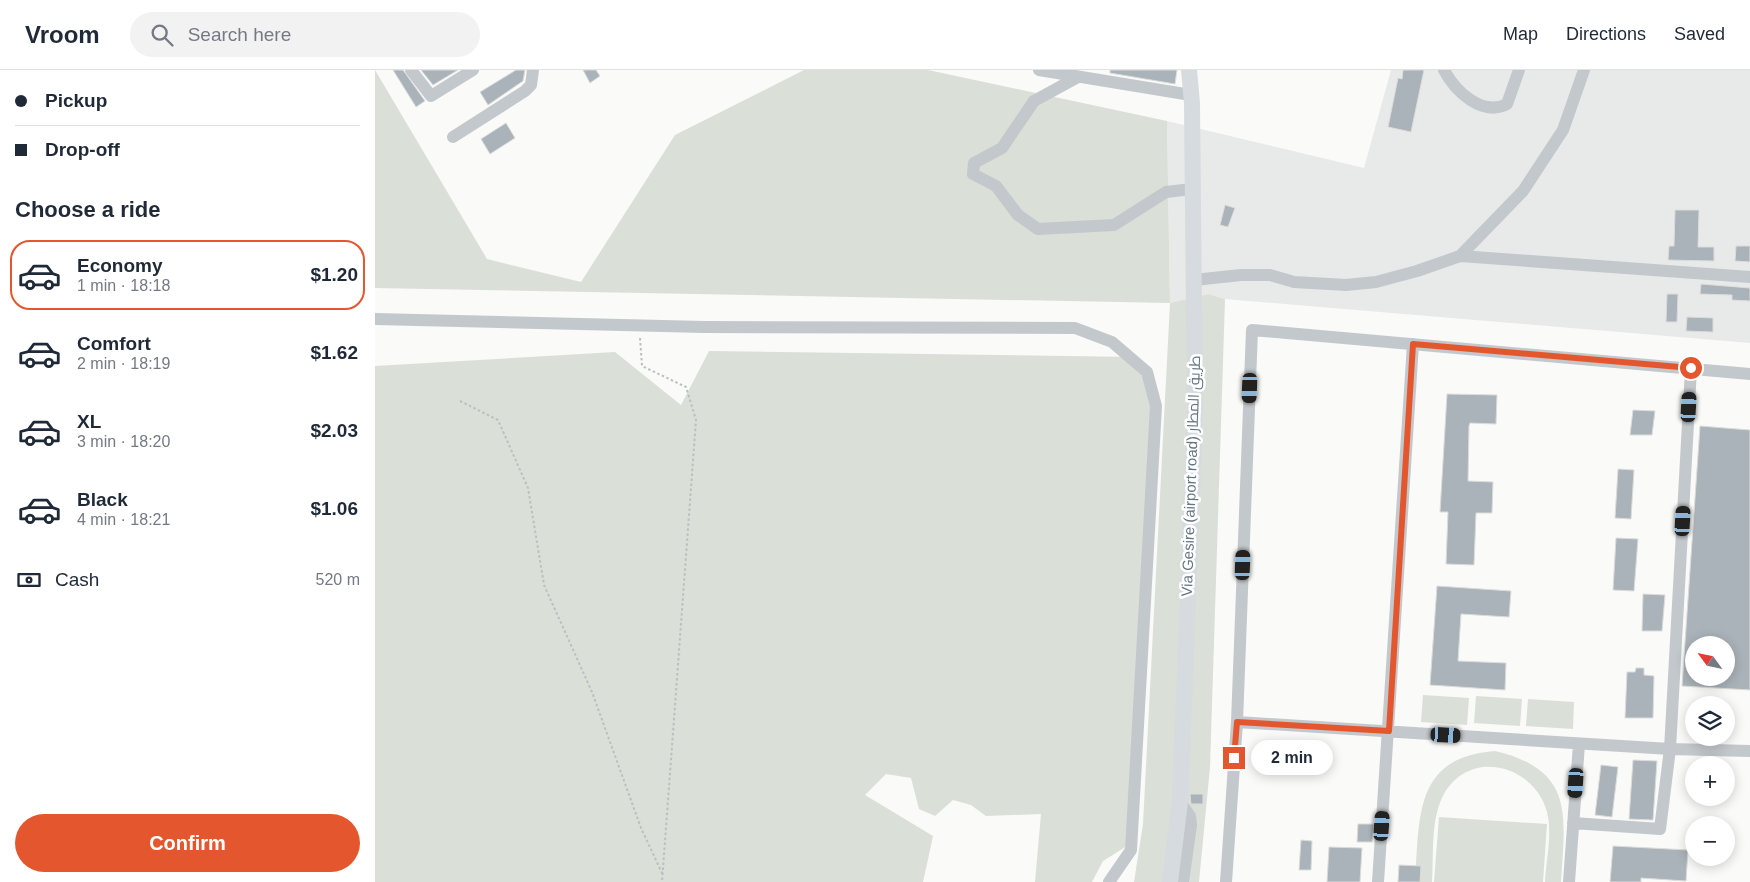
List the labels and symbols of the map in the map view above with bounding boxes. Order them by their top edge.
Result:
street label: Via Gesire (airport road) طريق المطار [1178,355,1205,597]
route start [1680,357,1702,379]
car [1241,373,1258,403]
car [1680,392,1697,422]
car [1674,506,1691,536]
car [1234,550,1251,580]
north arrow [1685,636,1735,686]
car [1430,727,1461,743]
callout: 2 min [1251,740,1334,776]
route end [1223,747,1245,769]
car [1567,768,1584,798]
car [1373,811,1390,841]

